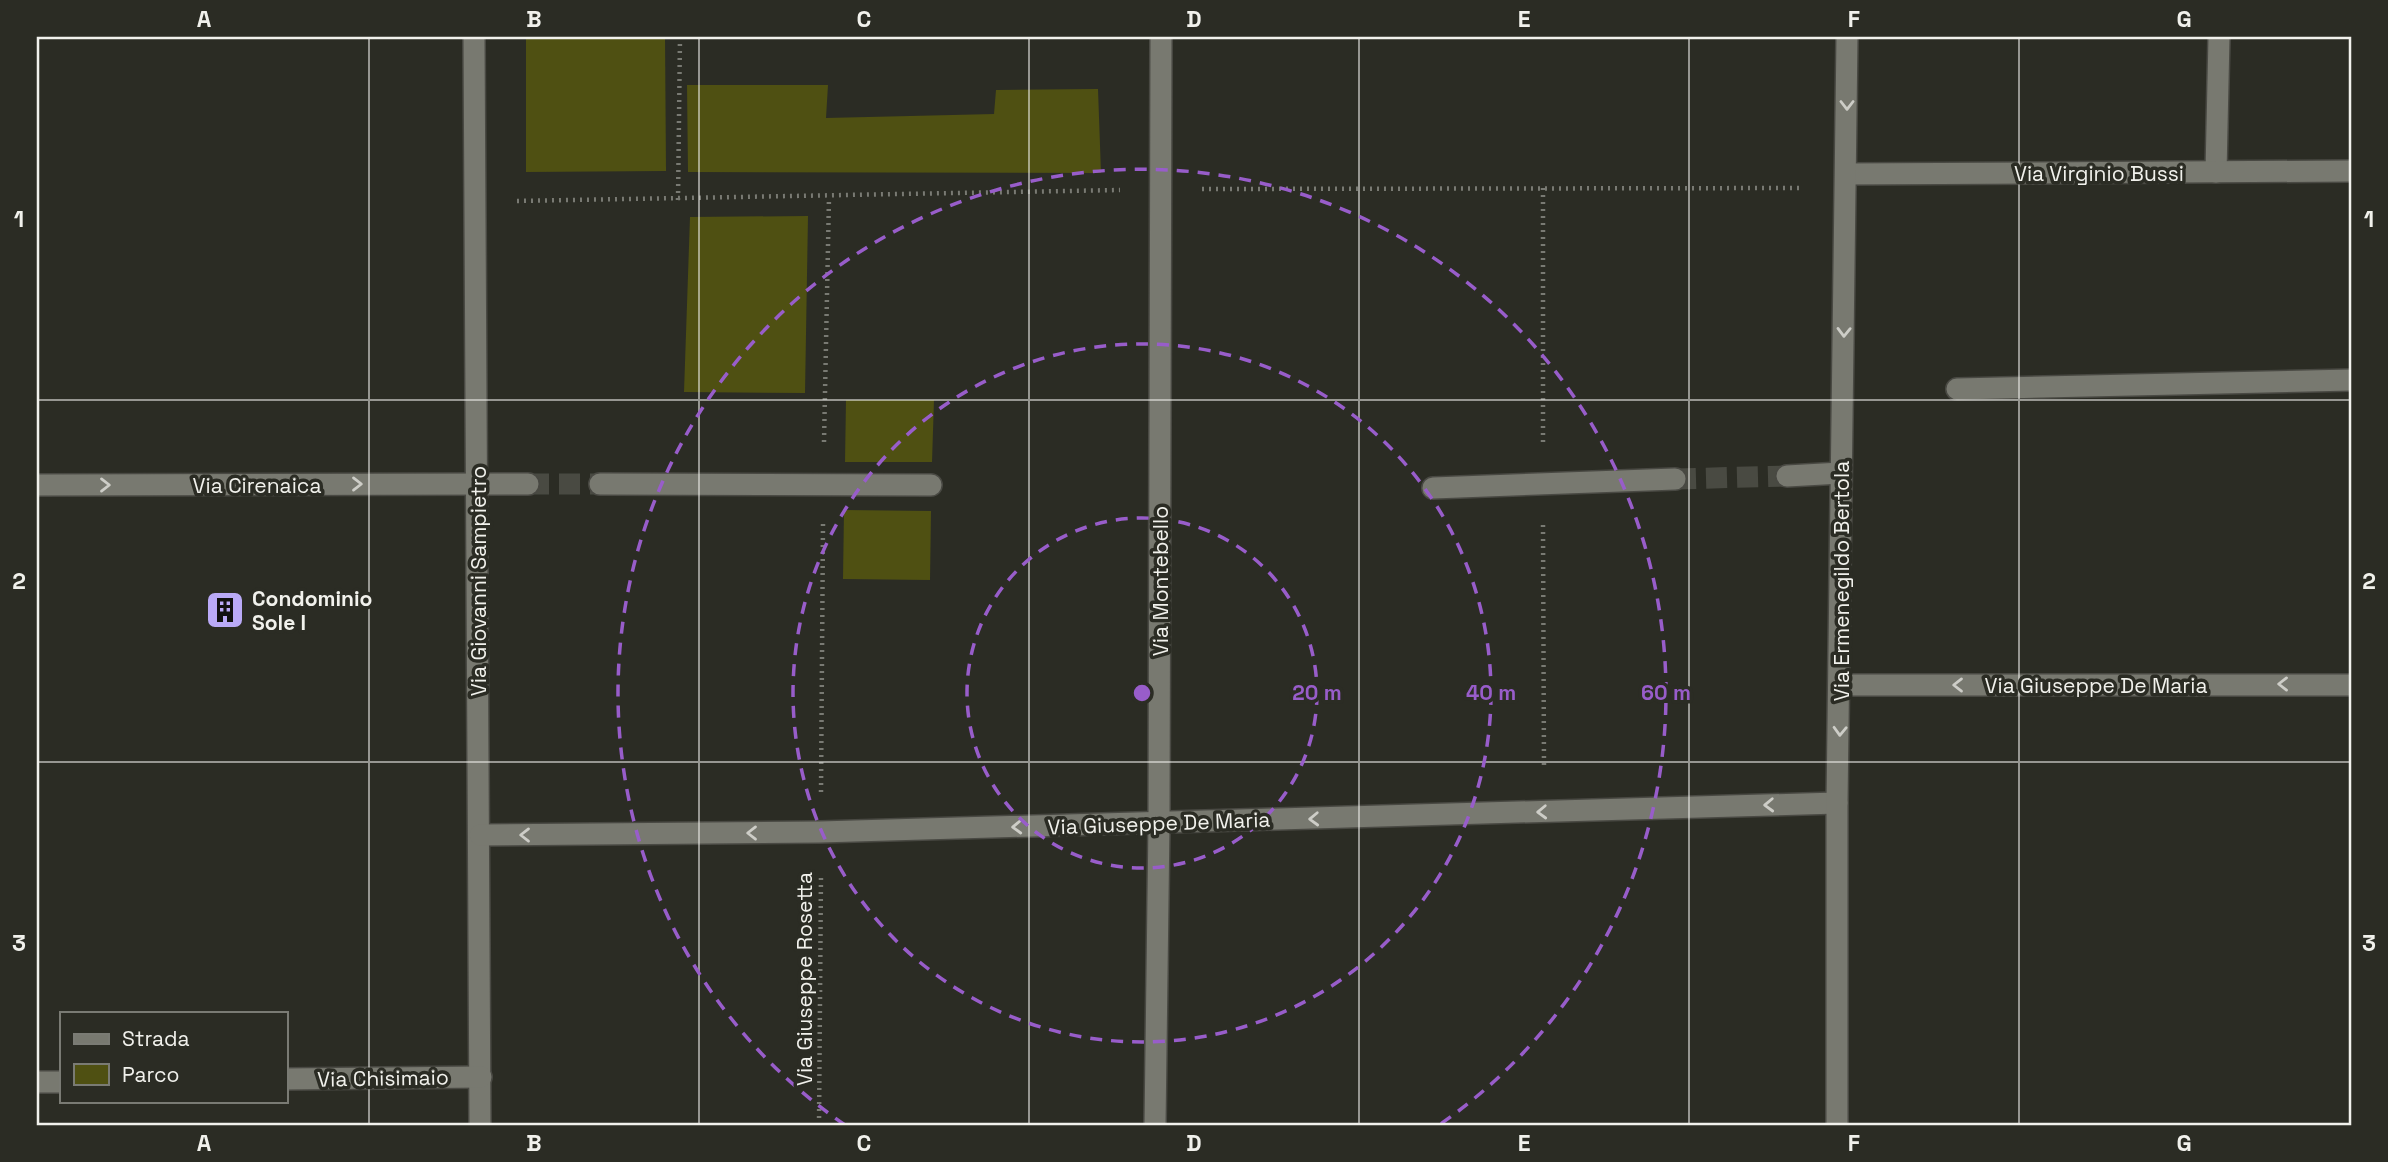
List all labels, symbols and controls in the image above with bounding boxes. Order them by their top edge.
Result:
text: A [197,4,212,34]
text: B [526,4,542,34]
text: C [857,4,871,34]
text: D [1186,4,1202,34]
text: E [1518,4,1530,34]
text: F [1848,4,1860,34]
text: G [2176,4,2192,34]
one-way arrow [1839,100,1854,111]
street label: Via Virginio Bussi [2014,160,2184,187]
text: 1 [14,204,24,234]
text: 1 [2364,204,2374,234]
one-way arrow [1836,327,1851,338]
street label: Via Ermenegildo Bertola [1828,461,1855,701]
street label: Via Giovanni Sampietro [465,466,492,696]
street label: Via Cirenaica [193,472,321,499]
one-way arrow [100,477,111,493]
one-way arrow [352,477,363,492]
street label: Via Montebello [1147,506,1174,656]
text: 2 [12,566,26,596]
text: 2 [2362,566,2376,596]
place label: Condominio Sole I [252,585,372,636]
building icon: Condominio Sole I [204,589,246,631]
street label: Via Giuseppe De Maria [1985,672,2207,699]
one-way arrow [2277,676,2288,692]
one-way arrow [1952,677,1962,693]
text: 20 m [1292,679,1342,706]
text: 40 m [1466,679,1516,706]
text: 60 m [1641,679,1691,706]
centre of rings [1130,681,1154,705]
one-way arrow [1832,726,1847,737]
one-way arrow [1763,797,1774,813]
one-way arrow [1536,804,1547,819]
street label: Via Giuseppe De Maria [1047,806,1271,840]
one-way arrow [1309,811,1320,826]
one-way arrow [1012,820,1023,835]
one-way arrow [746,825,757,841]
one-way arrow [519,827,529,843]
street label: Via Giuseppe Rosetta [791,872,818,1086]
text: 3 [12,928,26,958]
text: 3 [2362,928,2376,958]
legend [60,1012,287,1102]
text: Strada [122,1025,189,1052]
text: Parco [122,1061,180,1088]
street label: Via Chisimaio [317,1063,449,1093]
text: A [197,1128,212,1158]
text: B [526,1128,542,1158]
text: C [857,1128,871,1158]
text: D [1186,1128,1202,1158]
text: E [1518,1128,1530,1158]
text: F [1848,1128,1860,1158]
text: G [2176,1128,2192,1158]

